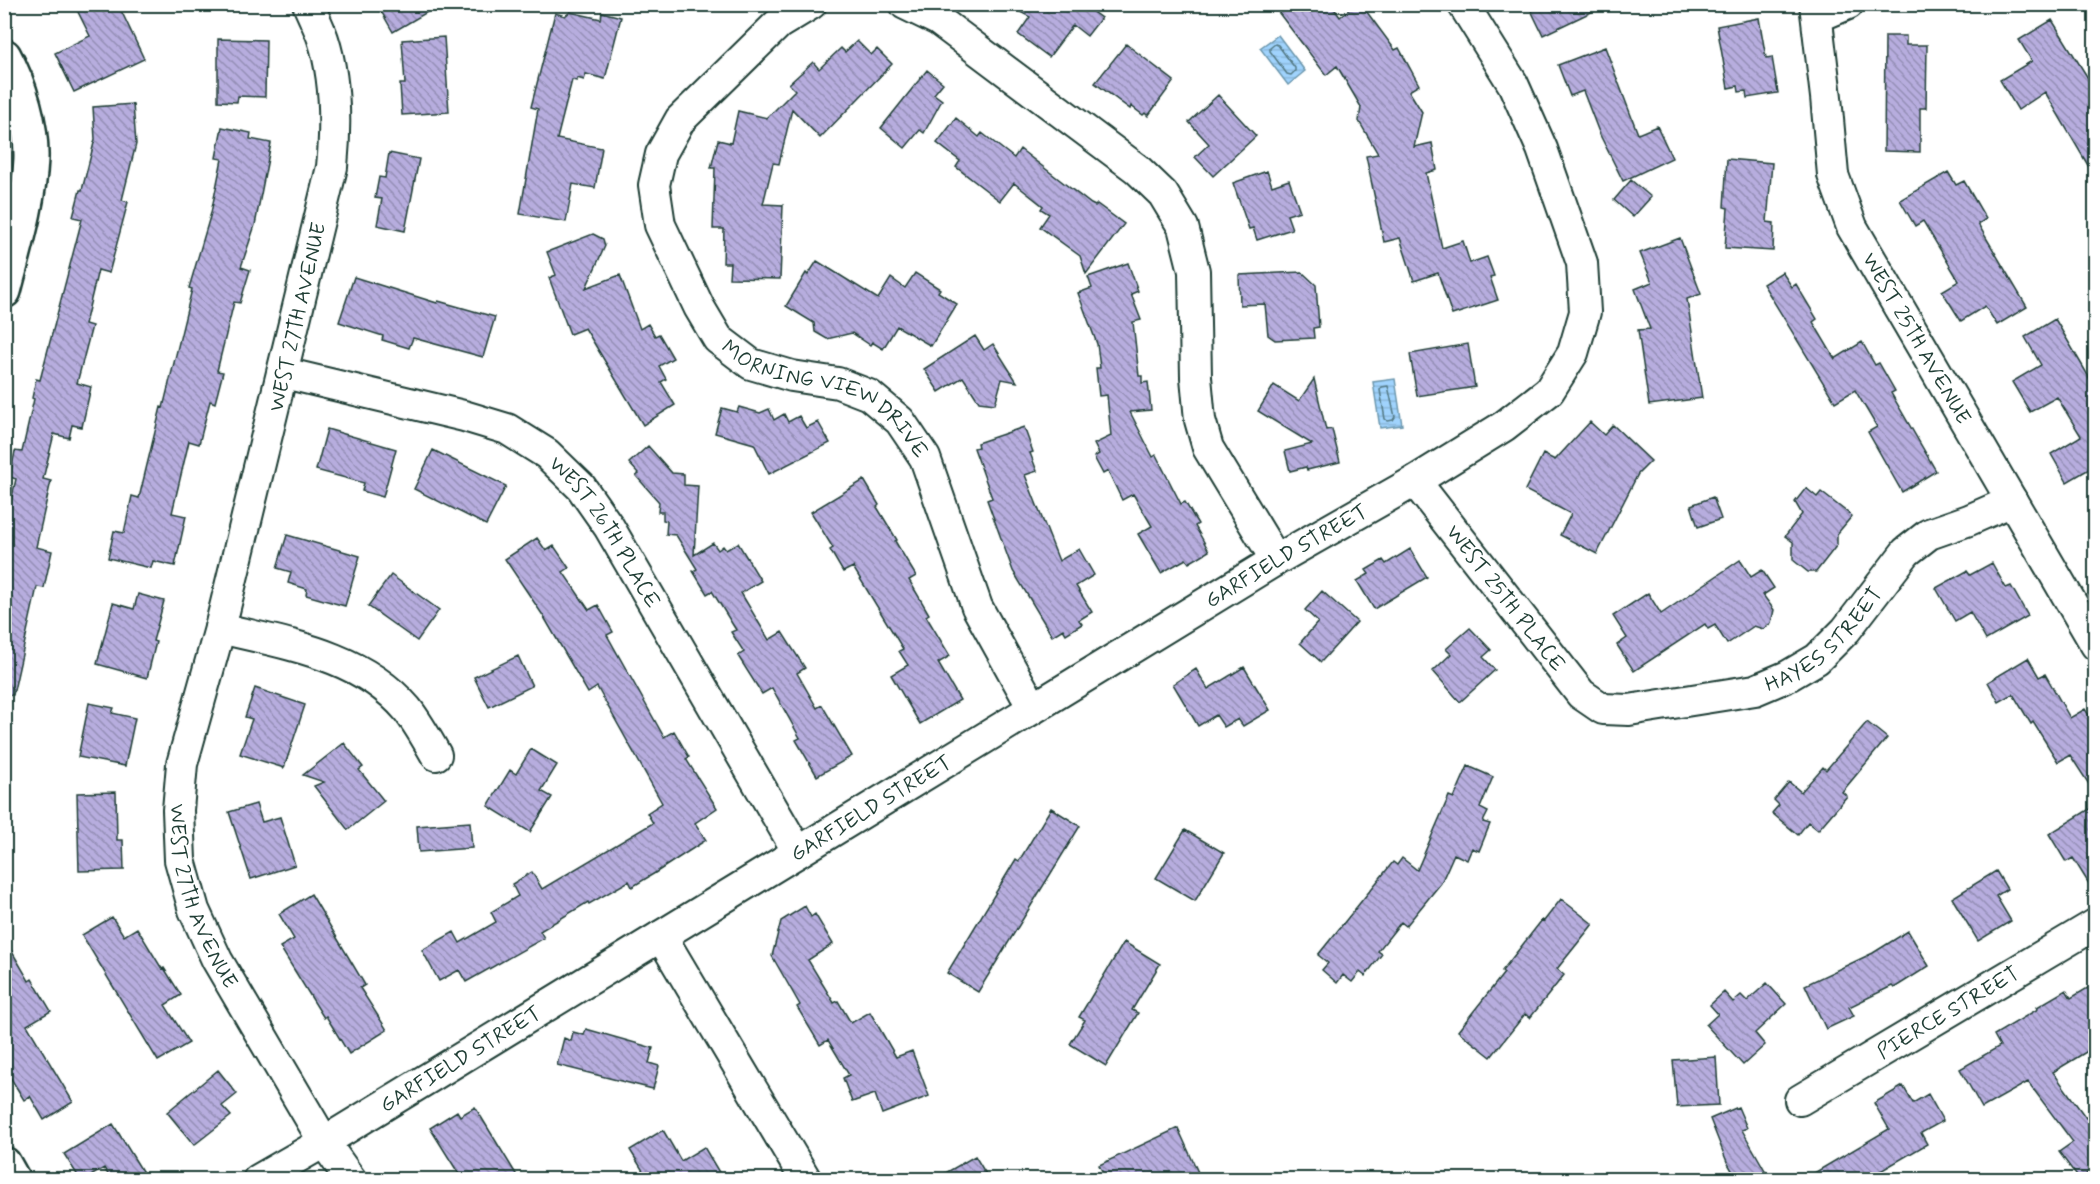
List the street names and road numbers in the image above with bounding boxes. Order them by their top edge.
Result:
street label: WEST 27TH AVENUE [263,220,333,415]
street label: WEST 25TH AVENUE [1855,248,1977,430]
street label: MORNING VIEW DRIVE [715,334,934,464]
street label: WEST 26TH PLACE [542,450,666,614]
street label: GARFIELD STREET [1200,498,1373,615]
street label: WEST 25TH PLACE [1439,519,1571,678]
street label: HAYES STREET [1761,581,1889,699]
street label: GARFIELD STREET [785,749,957,869]
street label: WEST 27TH AVENUE [163,803,244,994]
street label: PIERCE STREET [1872,960,2025,1066]
street label: GARFIELD STREET [375,999,547,1120]

